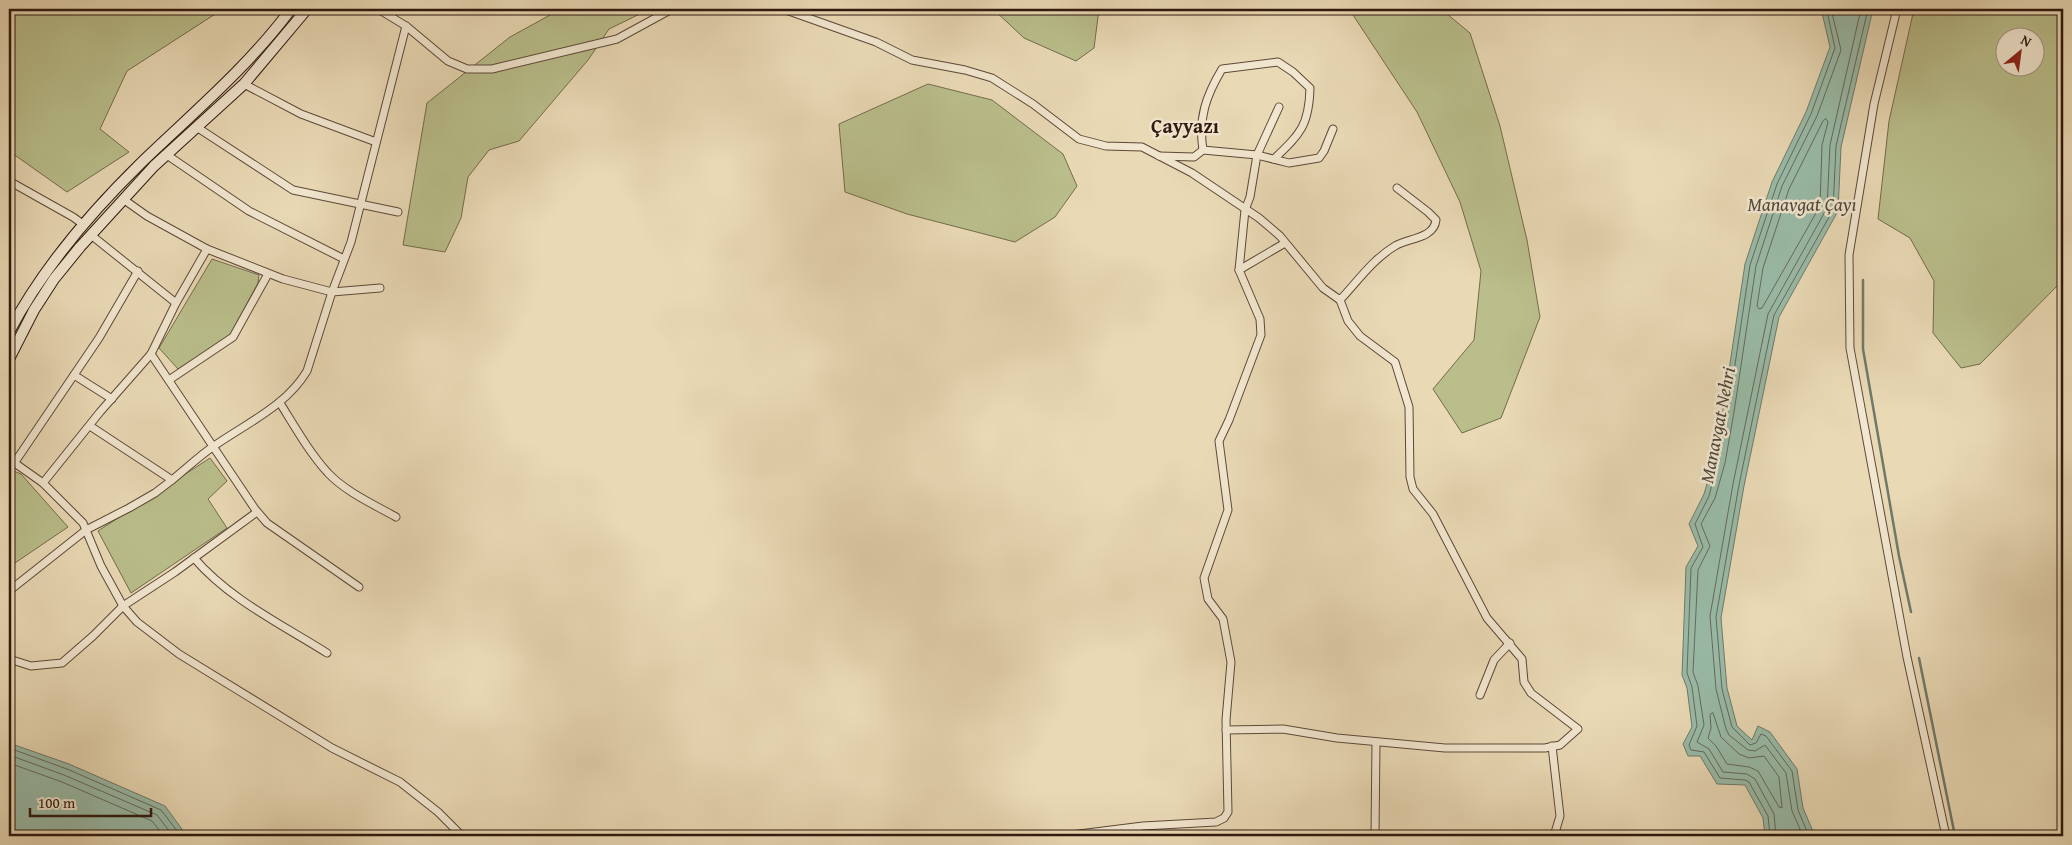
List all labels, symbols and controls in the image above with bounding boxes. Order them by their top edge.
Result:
north arrow [1994,28,2044,78]
text: N [2017,30,2036,52]
district label: Çayyazı [1151,111,1219,140]
water label: Manavgat Çayı [1748,190,1857,218]
water label: Manavgat Nehri [1692,364,1742,485]
scale bar [30,785,151,817]
text: 100 m [38,792,76,813]

